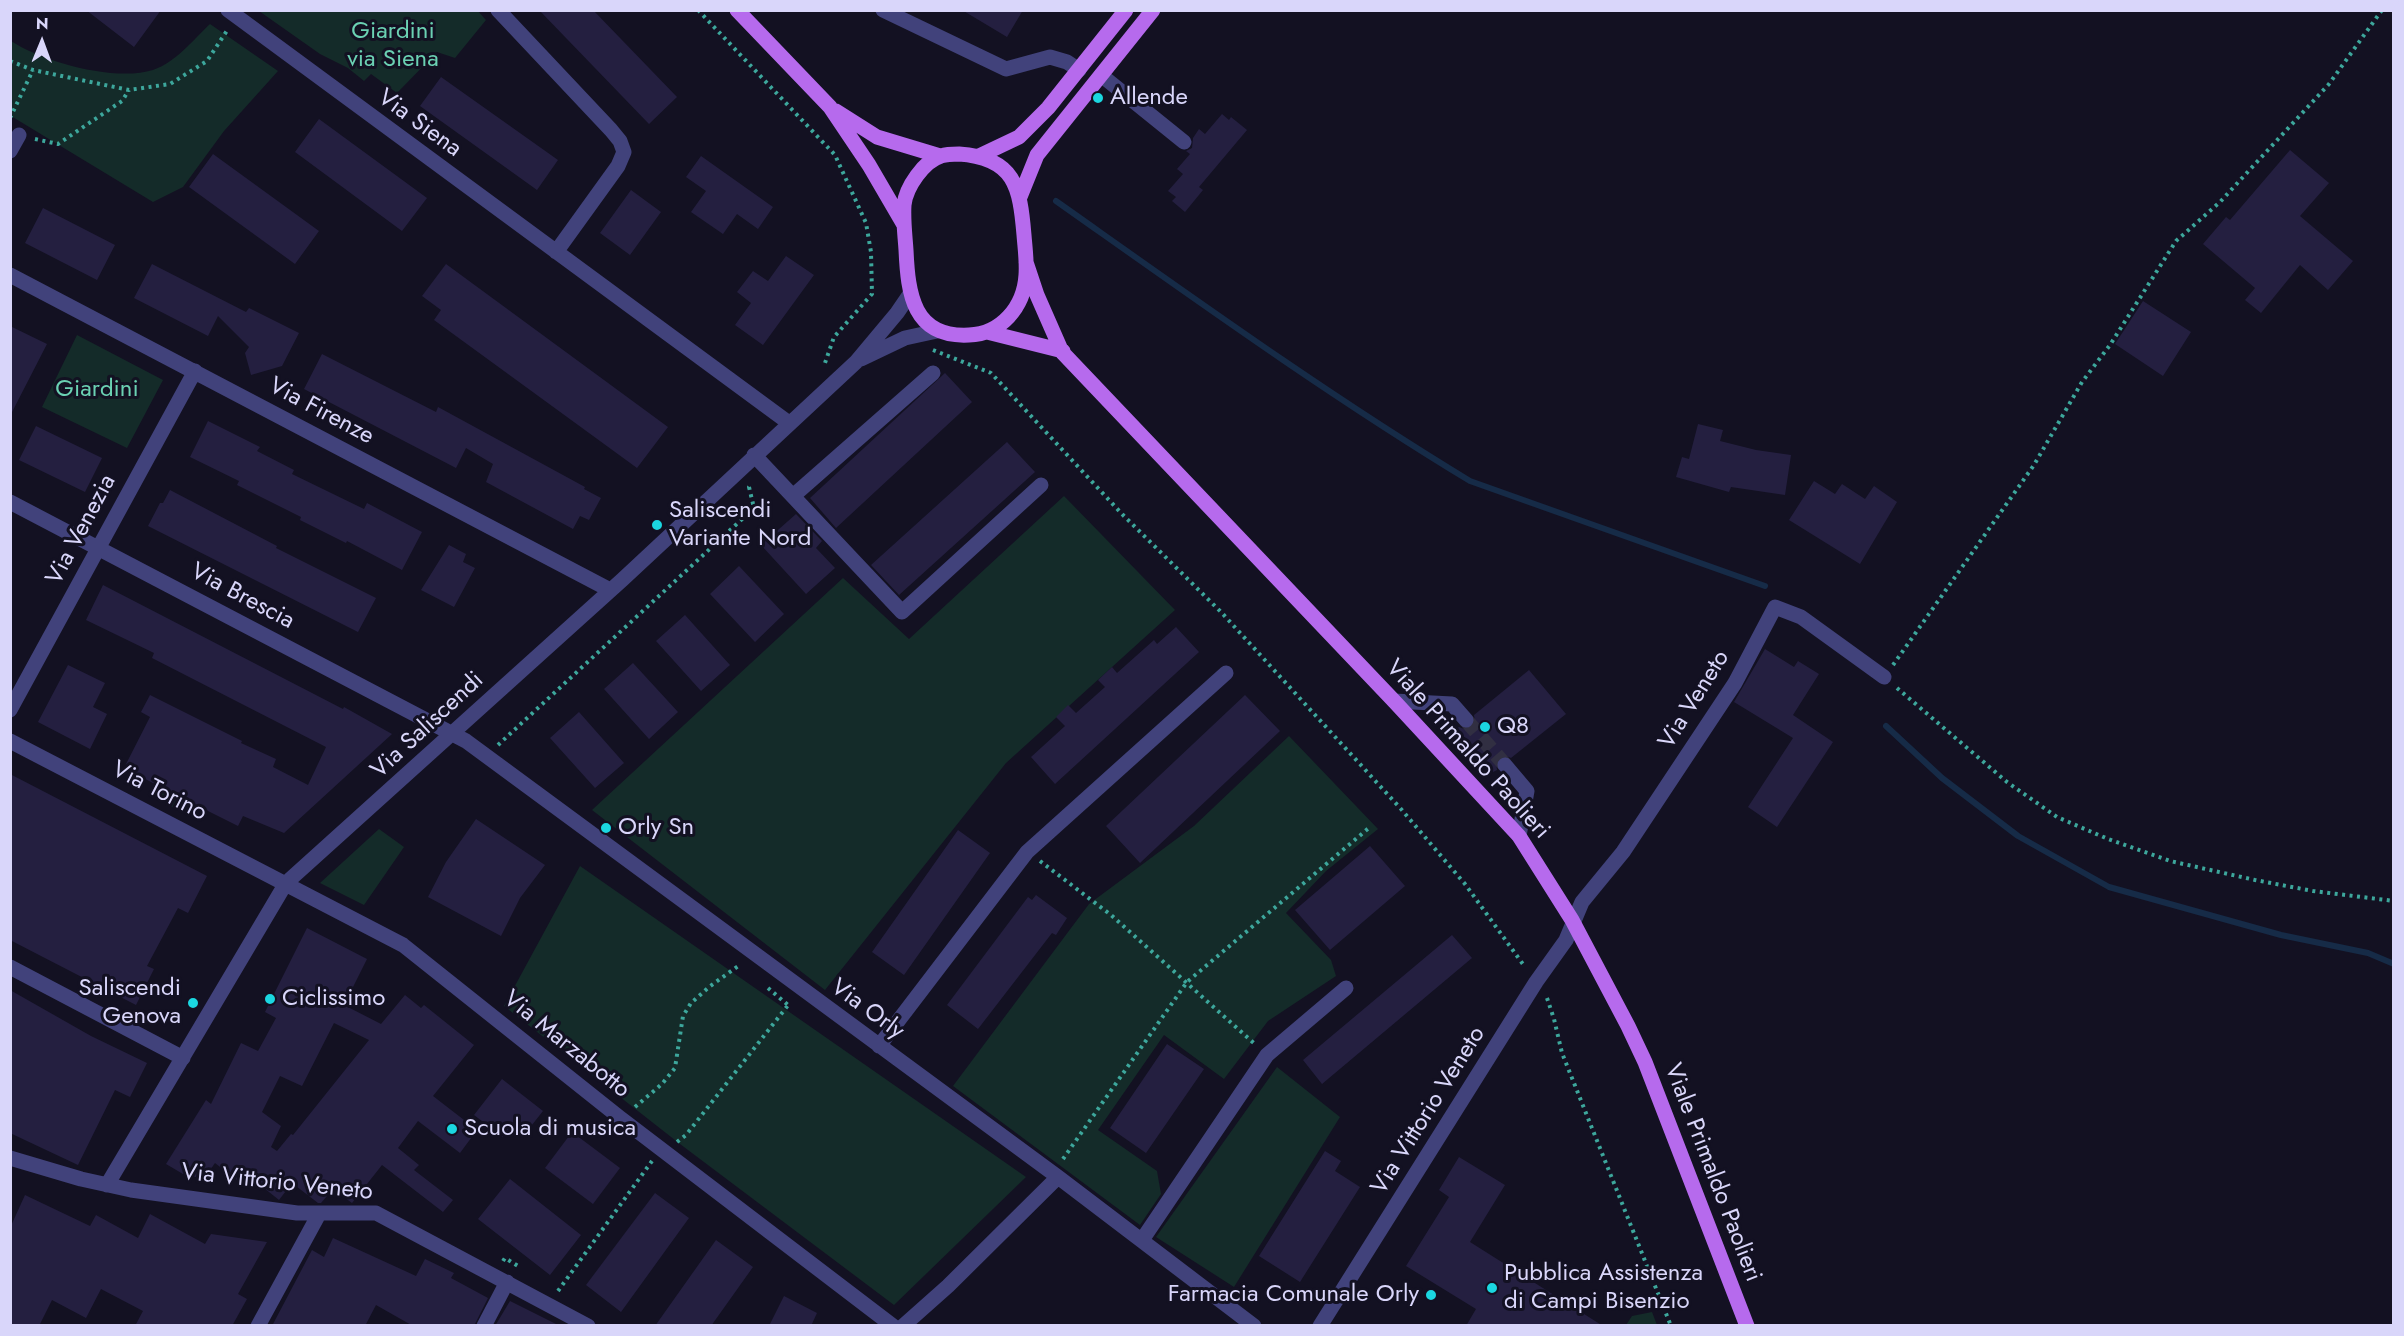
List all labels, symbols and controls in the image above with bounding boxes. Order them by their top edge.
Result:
north arrow [12,12,72,72]
text: N [36,12,49,35]
park label: Giardini via Siena [347,18,439,74]
street label: Via Siena [371,84,467,164]
place label: Allende [1110,84,1188,112]
marker: Allende [1091,91,1105,105]
street label: Via Firenze [263,372,379,452]
park label: Giardini [55,376,139,404]
street label: Via Venezia [41,470,123,590]
place label: Saliscendi Variante Nord [669,497,812,553]
marker: Saliscendi Variante Nord [650,518,664,532]
street label: Via Brescia [185,558,299,636]
street label: Via Veneto [1653,645,1737,755]
street label: Viale Primaldo Paolieri [1379,654,1555,846]
street label: Via Saliscendi [366,667,490,785]
place label: Q8 [1497,713,1529,741]
marker: Q8 [1478,720,1492,734]
street label: Via Torino [107,756,211,828]
place label: Orly Sn [618,814,694,842]
marker: Orly Sn [599,821,613,835]
street label: Via Orly [825,974,909,1046]
place label: Saliscendi Genova [79,975,181,1031]
place label: Ciclissimo [282,985,385,1013]
street label: Via Marzabotto [497,985,635,1105]
marker: Ciclissimo [263,992,277,1006]
marker: Saliscendi Genova [186,996,200,1010]
street label: Via Vittorio Veneto [1366,1022,1492,1200]
street label: Viale Primaldo Paolieri [1657,1060,1767,1286]
place label: Scuola di musica [464,1115,636,1143]
marker: Scuola di musica [445,1122,459,1136]
street label: Via Vittorio Veneto [180,1159,374,1207]
place label: Pubblica Assistenza di Campi Bisenzio [1504,1260,1703,1316]
place label: Farmacia Comunale Orly [1168,1281,1419,1309]
marker: Pubblica Assistenza di Campi Bisenzio [1485,1281,1499,1295]
marker: Farmacia Comunale Orly [1424,1288,1438,1302]

